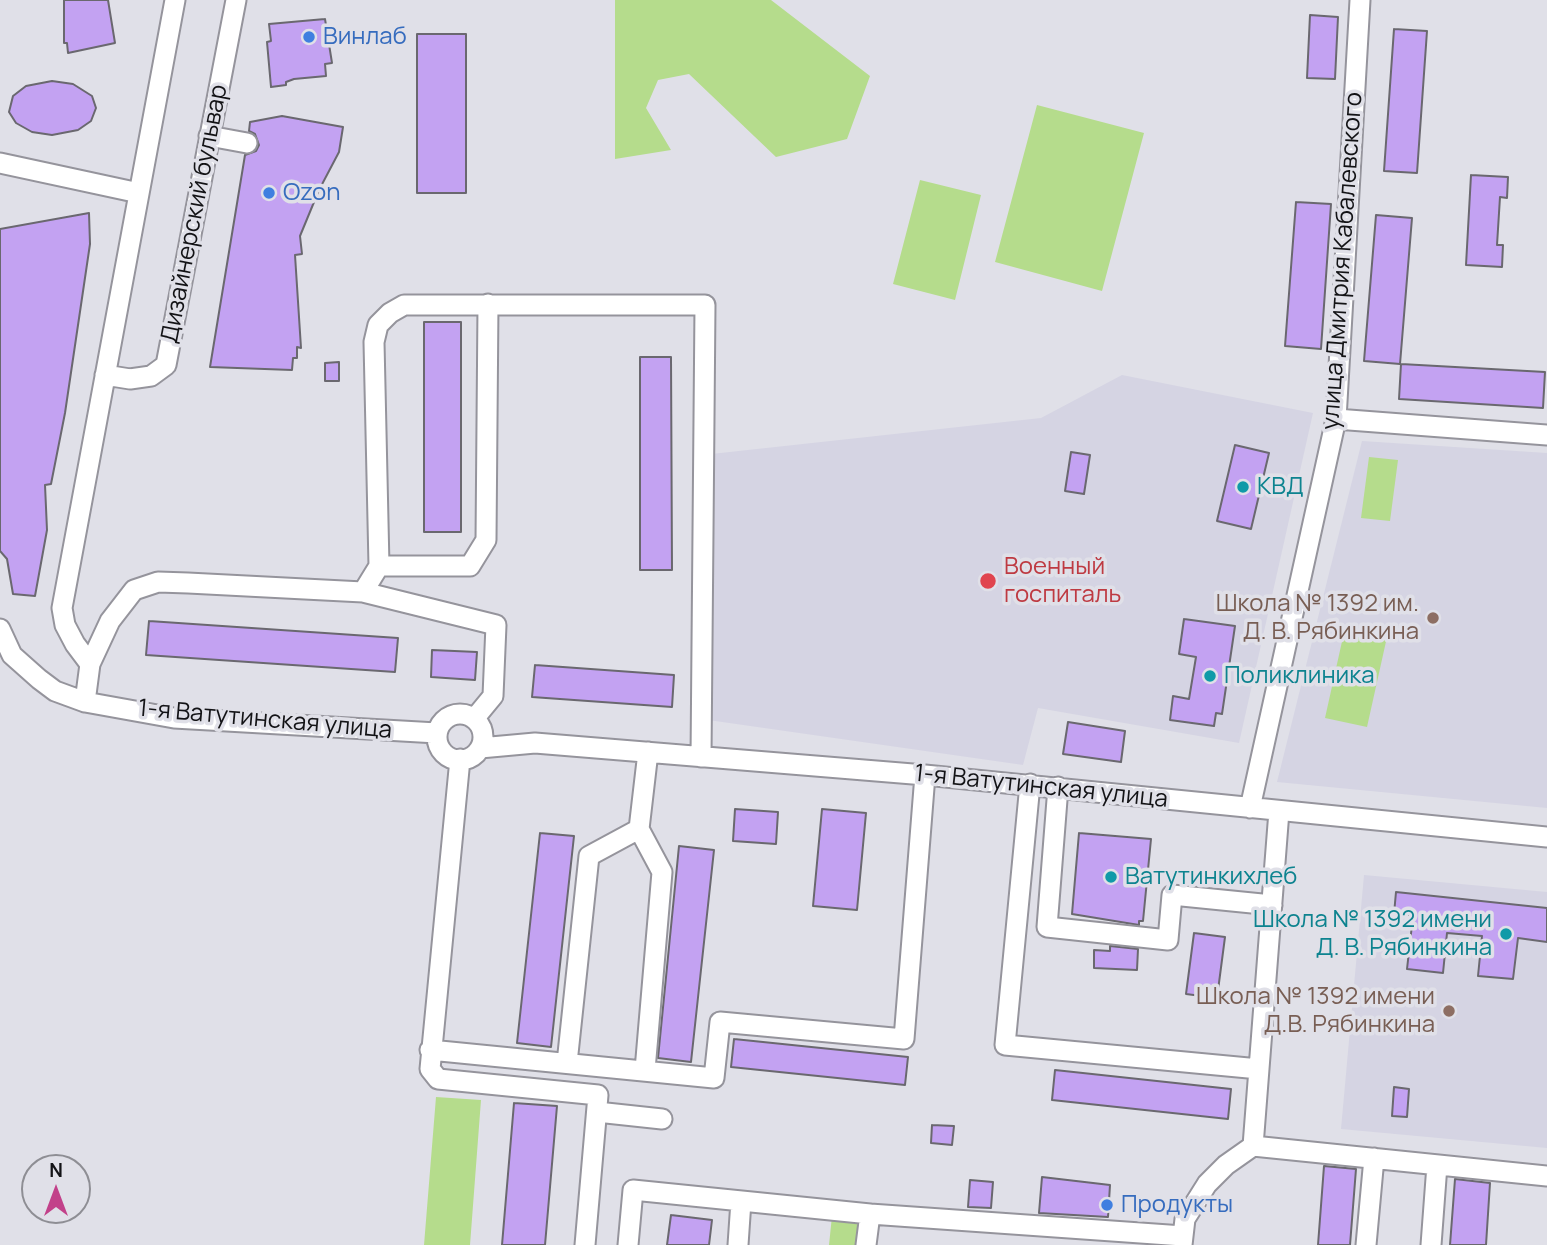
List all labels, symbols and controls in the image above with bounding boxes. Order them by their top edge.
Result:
place label: Винлаб [323,23,407,51]
marker: Винлаб [301,29,317,45]
street label: Дизайнерский бульвар [156,82,234,346]
street label: улица Дмитрия Кабалевского [1317,91,1369,431]
place label: Ozon [283,179,341,207]
marker: Ozon [261,185,277,201]
place label: КВД [1257,473,1304,501]
marker: КВД [1235,479,1251,495]
place label: Военный госпиталь [1004,553,1121,609]
marker: Военный госпиталь [978,571,998,591]
place label: Школа № 1392 им. Д. В. Рябинкина [1216,590,1419,646]
marker: Школа № 1392 им. Д. В. Рябинкина [1425,610,1441,626]
place label: Поликлиника [1224,662,1374,690]
marker: Поликлиника [1202,668,1218,684]
street label: 1-я Ватутинская улица [137,695,393,745]
street label: 1-я Ватутинская улица [913,759,1169,815]
place label: Ватутинкихлеб [1125,863,1297,891]
marker: Ватутинкихлеб [1103,869,1119,885]
place label: Школа № 1392 имени Д. В. Рябинкина [1253,906,1492,962]
marker: Школа № 1392 имени Д. В. Рябинкина [1498,926,1514,942]
place label: Школа № 1392 имени Д.В. Рябинкина [1196,983,1435,1039]
marker: Школа № 1392 имени Д.В. Рябинкина [1441,1003,1457,1019]
north arrow [21,1154,91,1224]
text: N [49,1157,63,1183]
place label: Продукты [1121,1191,1233,1219]
marker: Продукты [1099,1197,1115,1213]

